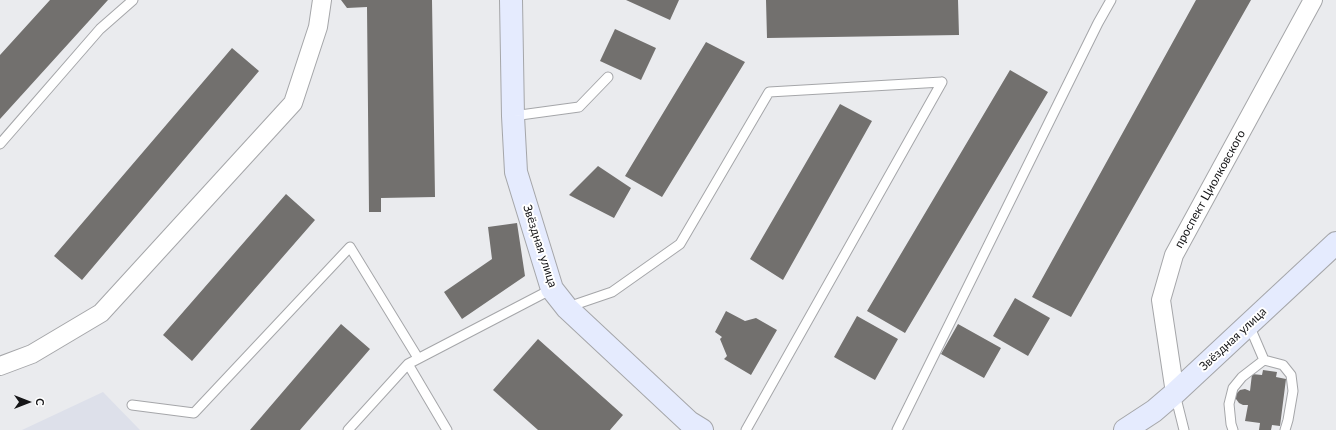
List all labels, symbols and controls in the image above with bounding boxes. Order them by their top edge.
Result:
street label: проспект Циолковского [1171,127,1249,251]
street label: Звёздная улица [520,203,560,289]
street label: Звёздная улица [1197,304,1269,374]
north arrow [8,382,48,422]
text: С [34,398,47,406]

